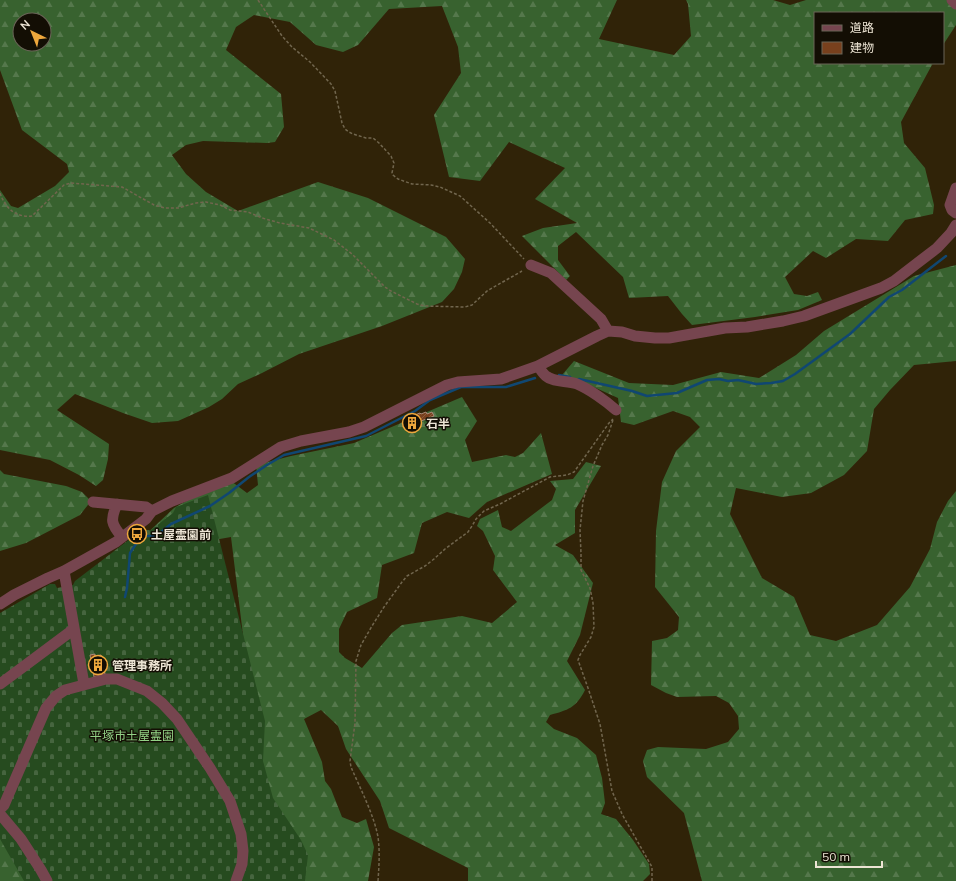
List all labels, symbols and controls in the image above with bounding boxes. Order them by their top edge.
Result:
north arrow [12,12,52,52]
legend [814,12,944,64]
text: N [17,17,33,33]
text: 道路 [850,20,874,35]
text: 建物 [850,40,874,55]
building icon: 石半 [401,412,423,434]
place label: 石半 [426,416,450,431]
bus stop icon: 土屋霊園前 [126,523,148,545]
place label: 土屋霊園前 [151,527,211,542]
building icon: 管理事務所 [87,654,109,676]
place label: 管理事務所 [112,658,172,673]
park label: 平塚市土屋霊園 [90,728,174,743]
scale bar [816,843,882,869]
text: 50 m [822,849,850,864]

